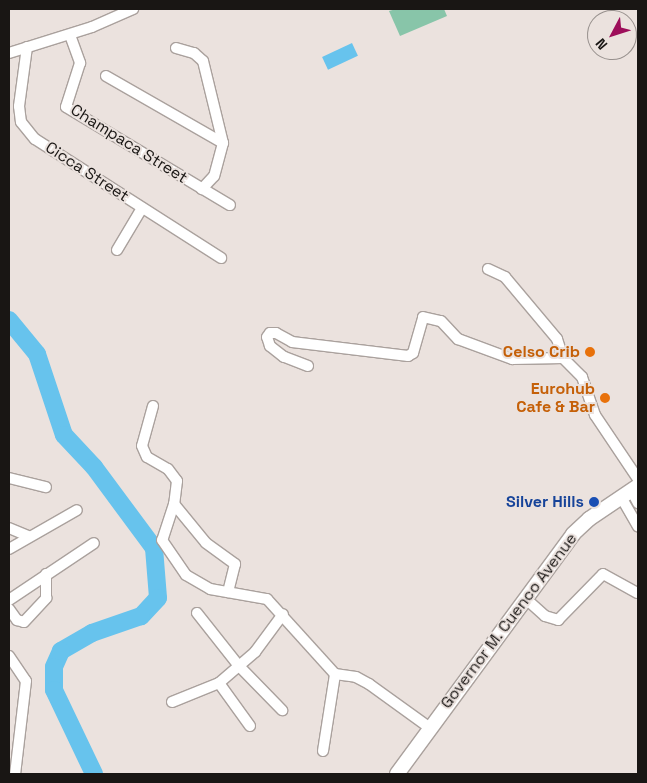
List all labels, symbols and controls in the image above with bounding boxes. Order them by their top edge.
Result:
north arrow [587,10,637,60]
text: N [591,35,611,53]
street label: Champaca Street [67,100,191,188]
street label: Cicca Street [42,138,132,206]
place label: Celso Crib [503,342,580,362]
marker: Celso Crib [584,346,596,358]
place label: Eurohub Cafe & Bar [516,379,595,417]
marker: Eurohub Cafe & Bar [599,392,611,404]
place label: Silver Hills [506,492,584,512]
marker: Silver Hills [588,496,600,508]
street label: Governor M. Cuenco Avenue [437,529,581,713]

